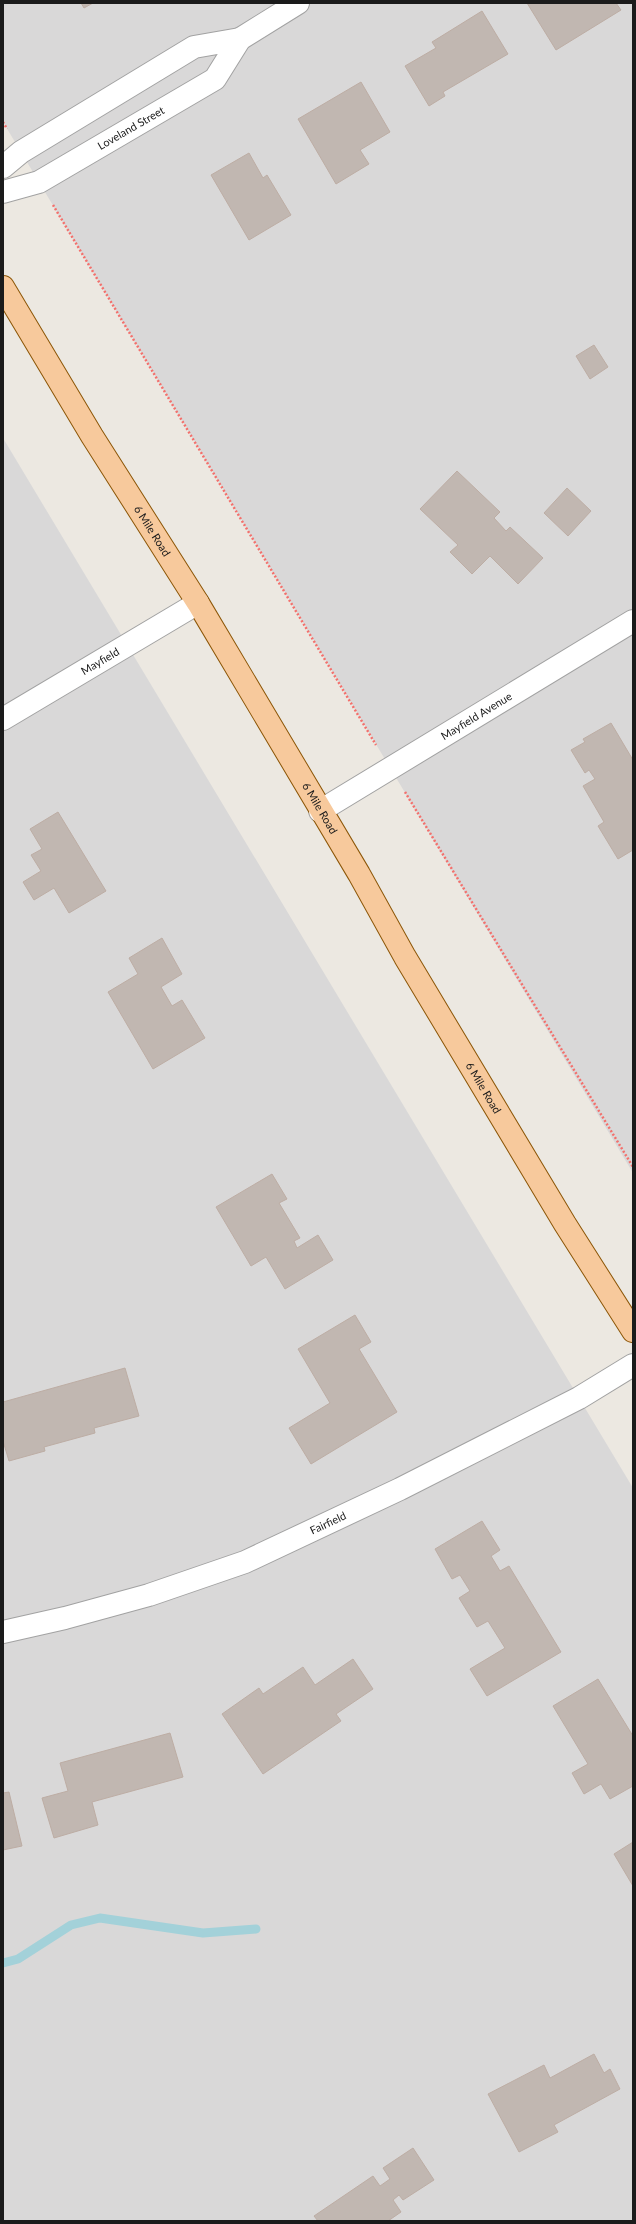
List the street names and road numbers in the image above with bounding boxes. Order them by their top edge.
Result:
street label: Loveland Street [95,103,166,152]
street label: 6 Mile Road [132,503,174,559]
street label: Mayfield [78,644,121,677]
street label: Mayfield Avenue [438,689,514,742]
street label: 6 Mile Road [300,780,341,836]
street label: 6 Mile Road [463,1059,504,1116]
street label: Fairfield [308,1508,348,1536]

